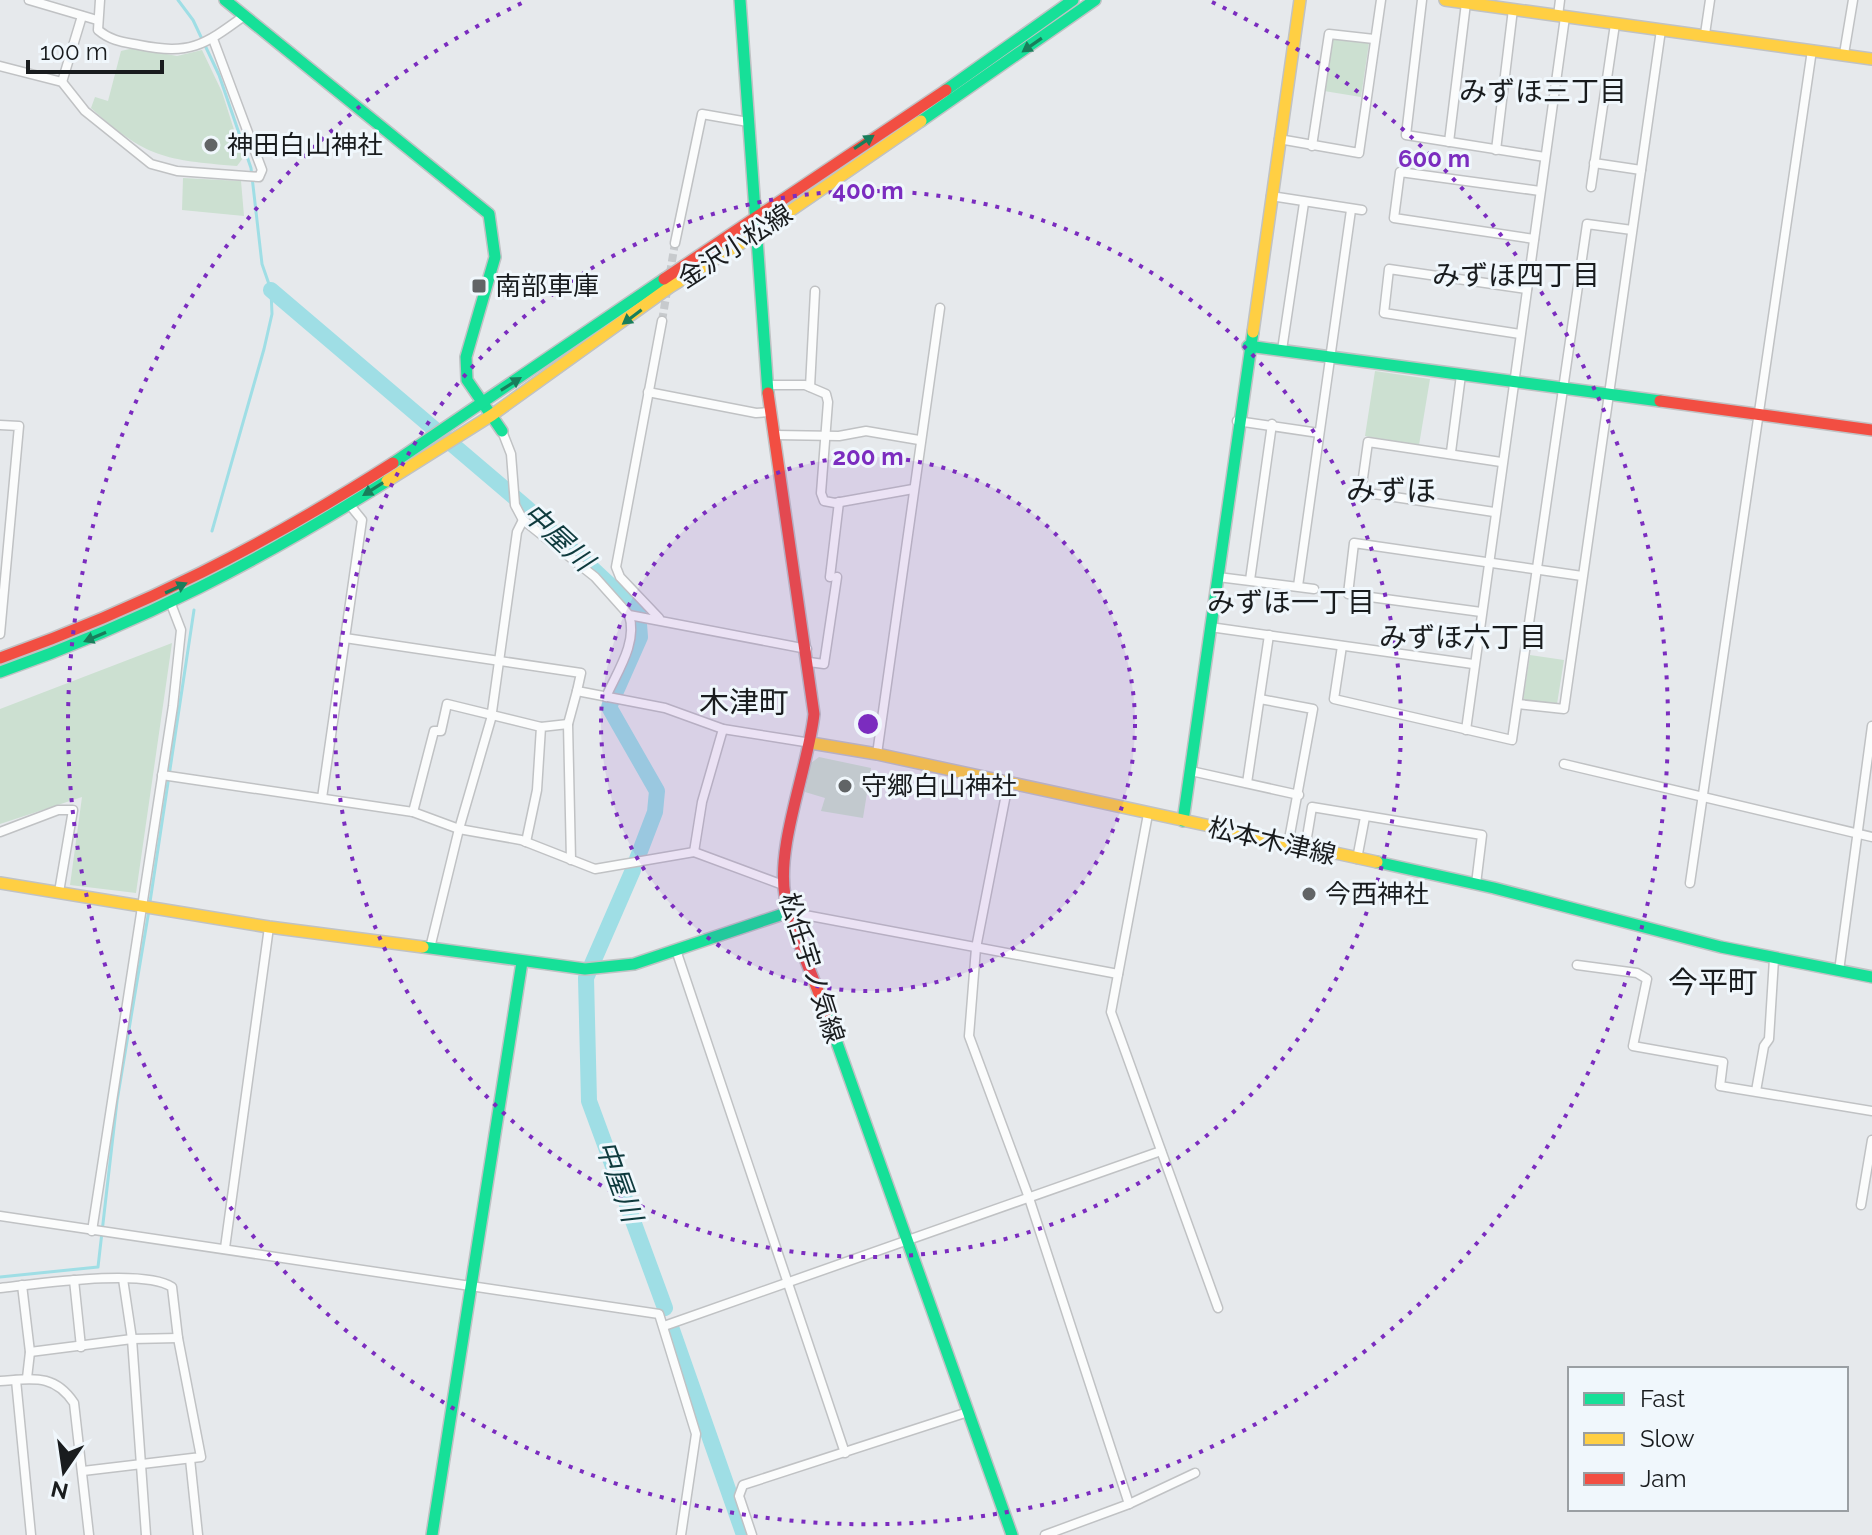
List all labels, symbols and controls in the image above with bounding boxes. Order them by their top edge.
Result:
scale bar [28,24,162,74]
text: 100 m [40,37,108,66]
one-way arrow [1021,37,1042,52]
district label: みずほ三丁目 [1459,75,1627,108]
place label: 神田白山神社 [227,130,383,160]
one-way arrow [854,135,875,150]
marker: 神田白山神社 [202,136,220,154]
text: 600 m [1398,144,1470,173]
text: 400 m [832,176,904,205]
street label: 金沢小松線 [672,198,798,294]
district label: みずほ四丁目 [1432,259,1600,292]
place label: 南部車庫 [495,271,599,301]
marker: 南部車庫 [470,277,488,295]
one-way arrow [622,309,642,325]
one-way arrow [501,377,522,392]
text: 200 m [832,442,904,471]
district label: みずほ [1346,473,1436,508]
one-way arrow [362,482,384,496]
water label: 中屋川 [516,496,602,580]
one-way arrow [165,581,188,595]
district label: みずほ一丁目 [1207,586,1375,619]
district label: みずほ六丁目 [1379,621,1547,654]
one-way arrow [83,631,107,644]
district label: 木津町 [699,685,789,720]
centre of rings [854,710,882,738]
place label: 守郷白山神社 [861,771,1017,801]
marker: 守郷白山神社 [836,777,854,795]
street label: 松本木津線 [1205,812,1339,870]
place label: 今西神社 [1325,879,1429,909]
marker: 今西神社 [1300,885,1318,903]
street label: 松任宇ノ気線 [774,889,850,1047]
district label: 今平町 [1668,965,1758,1000]
water label: 中屋川 [589,1136,650,1229]
legend [1568,1367,1848,1511]
text: Fast [1640,1384,1685,1413]
text: Slow [1640,1424,1695,1453]
north arrow [24,1431,104,1511]
text: Jam [1640,1464,1686,1493]
text: N [48,1476,71,1505]

